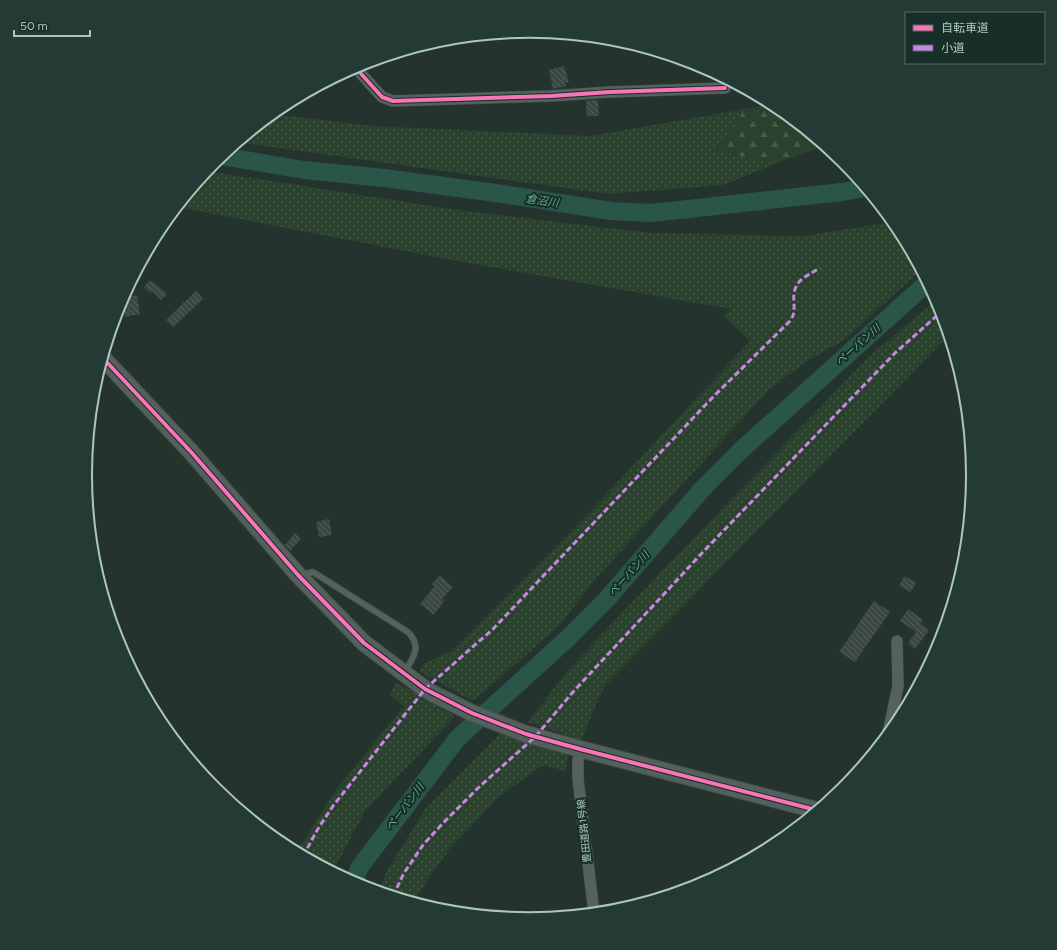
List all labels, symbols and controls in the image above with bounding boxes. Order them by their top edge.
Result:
scale bar [14,12,90,38]
legend [905,12,1045,64]
text: 50 m [20,19,48,33]
text: 自転車道 [941,21,989,35]
text: 小道 [941,41,965,55]
water label: 倉沼川 [525,192,560,210]
water label: ペーパン川 [833,321,884,368]
water label: ペーパン川 [606,548,653,599]
water label: ペーパン川 [383,780,427,833]
street label: 豊田道路1号線 [574,798,594,864]

